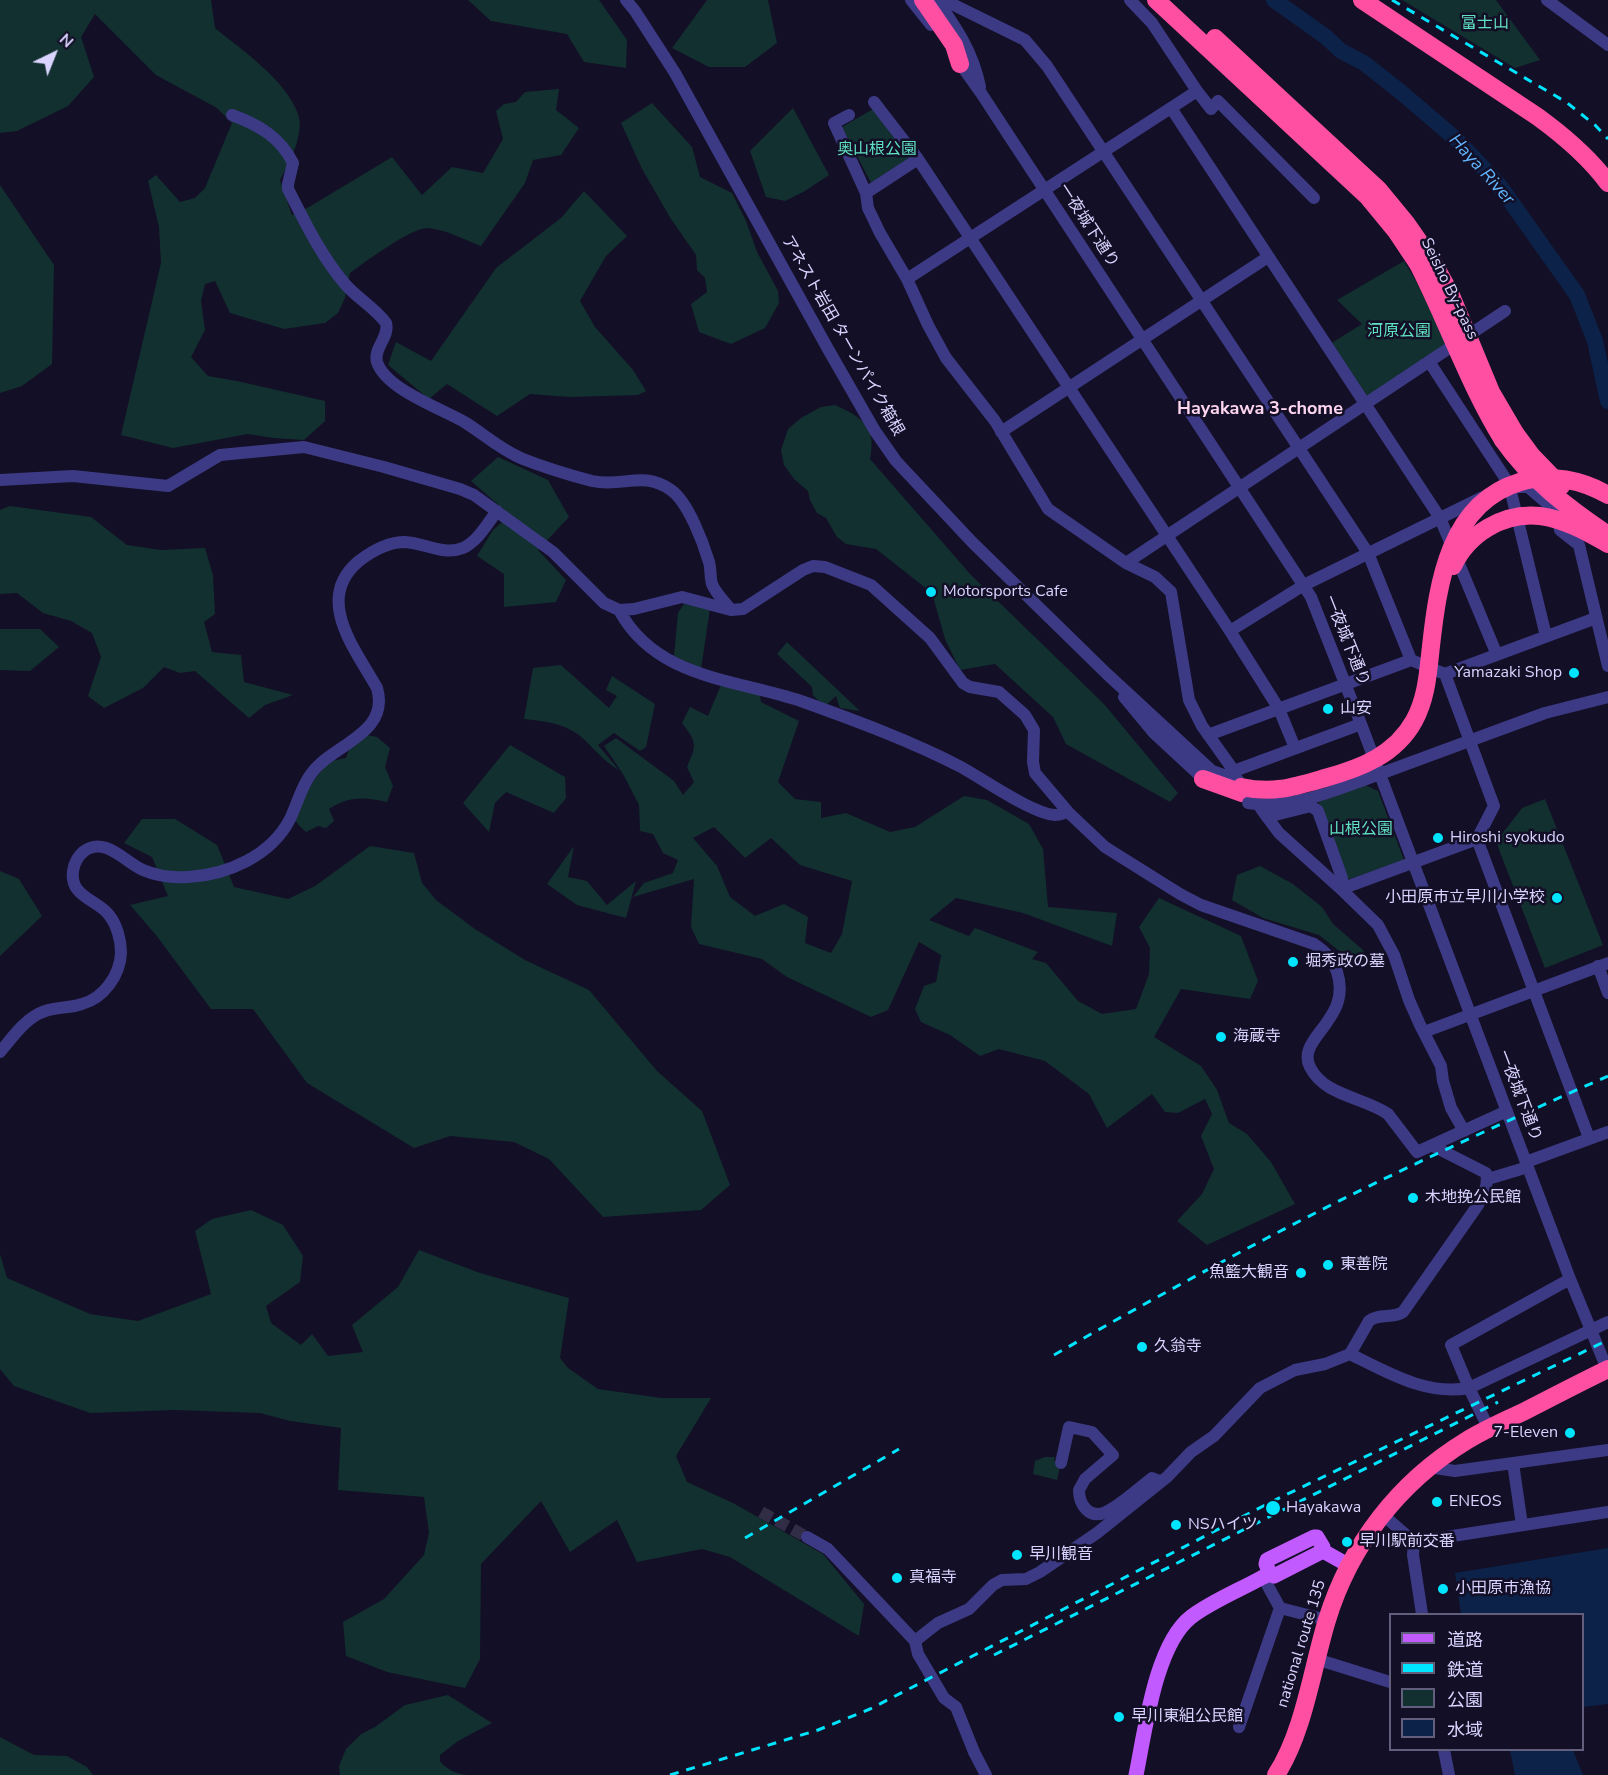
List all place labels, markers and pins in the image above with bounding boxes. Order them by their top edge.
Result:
place label: Motorsports Cafe [943,582,1068,602]
marker: Motorsports Cafe [924,585,938,599]
place label: Yamazaki Shop [1454,663,1562,683]
marker: Yamazaki Shop [1567,666,1581,680]
place label: 山安 [1340,699,1372,719]
marker: 山安 [1321,702,1335,716]
place label: Hiroshi syokudo [1450,828,1565,848]
marker: Hiroshi syokudo [1431,831,1445,845]
place label: 小田原市立早川小学校 [1385,888,1545,908]
marker: 小田原市立早川小学校 [1550,891,1564,905]
place label: 堀秀政の墓 [1305,952,1385,972]
marker: 堀秀政の墓 [1286,955,1300,969]
place label: 海蔵寺 [1233,1027,1281,1047]
marker: 海蔵寺 [1214,1030,1228,1044]
place label: 木地挽公民館 [1425,1188,1521,1208]
marker: 木地挽公民館 [1406,1191,1420,1205]
place label: 東善院 [1340,1255,1388,1275]
marker: 東善院 [1321,1258,1335,1272]
place label: 魚籃大観音 [1209,1263,1289,1283]
marker: 魚籃大観音 [1294,1266,1308,1280]
place label: 久翁寺 [1154,1337,1202,1357]
marker: 久翁寺 [1135,1340,1149,1354]
place label: 7-Eleven [1494,1423,1558,1443]
marker: 7-Eleven [1563,1426,1577,1440]
place label: ENEOS [1449,1492,1502,1512]
marker: ENEOS [1430,1495,1444,1509]
place label: Hayakawa [1286,1498,1361,1518]
marker: Hayakawa [1264,1499,1282,1517]
place label: NSハイツ [1188,1515,1258,1535]
marker: NSハイツ [1169,1518,1183,1532]
place label: 早川駅前交番 [1359,1532,1455,1552]
marker: 早川駅前交番 [1340,1535,1354,1549]
place label: 早川観音 [1029,1545,1093,1565]
marker: 早川観音 [1010,1548,1024,1562]
place label: 真福寺 [909,1568,957,1588]
marker: 真福寺 [890,1571,904,1585]
place label: 小田原市漁協 [1455,1579,1551,1599]
marker: 小田原市漁協 [1436,1582,1450,1596]
place label: 早川東組公民館 [1131,1707,1243,1727]
marker: 早川東組公民館 [1112,1710,1126,1724]

